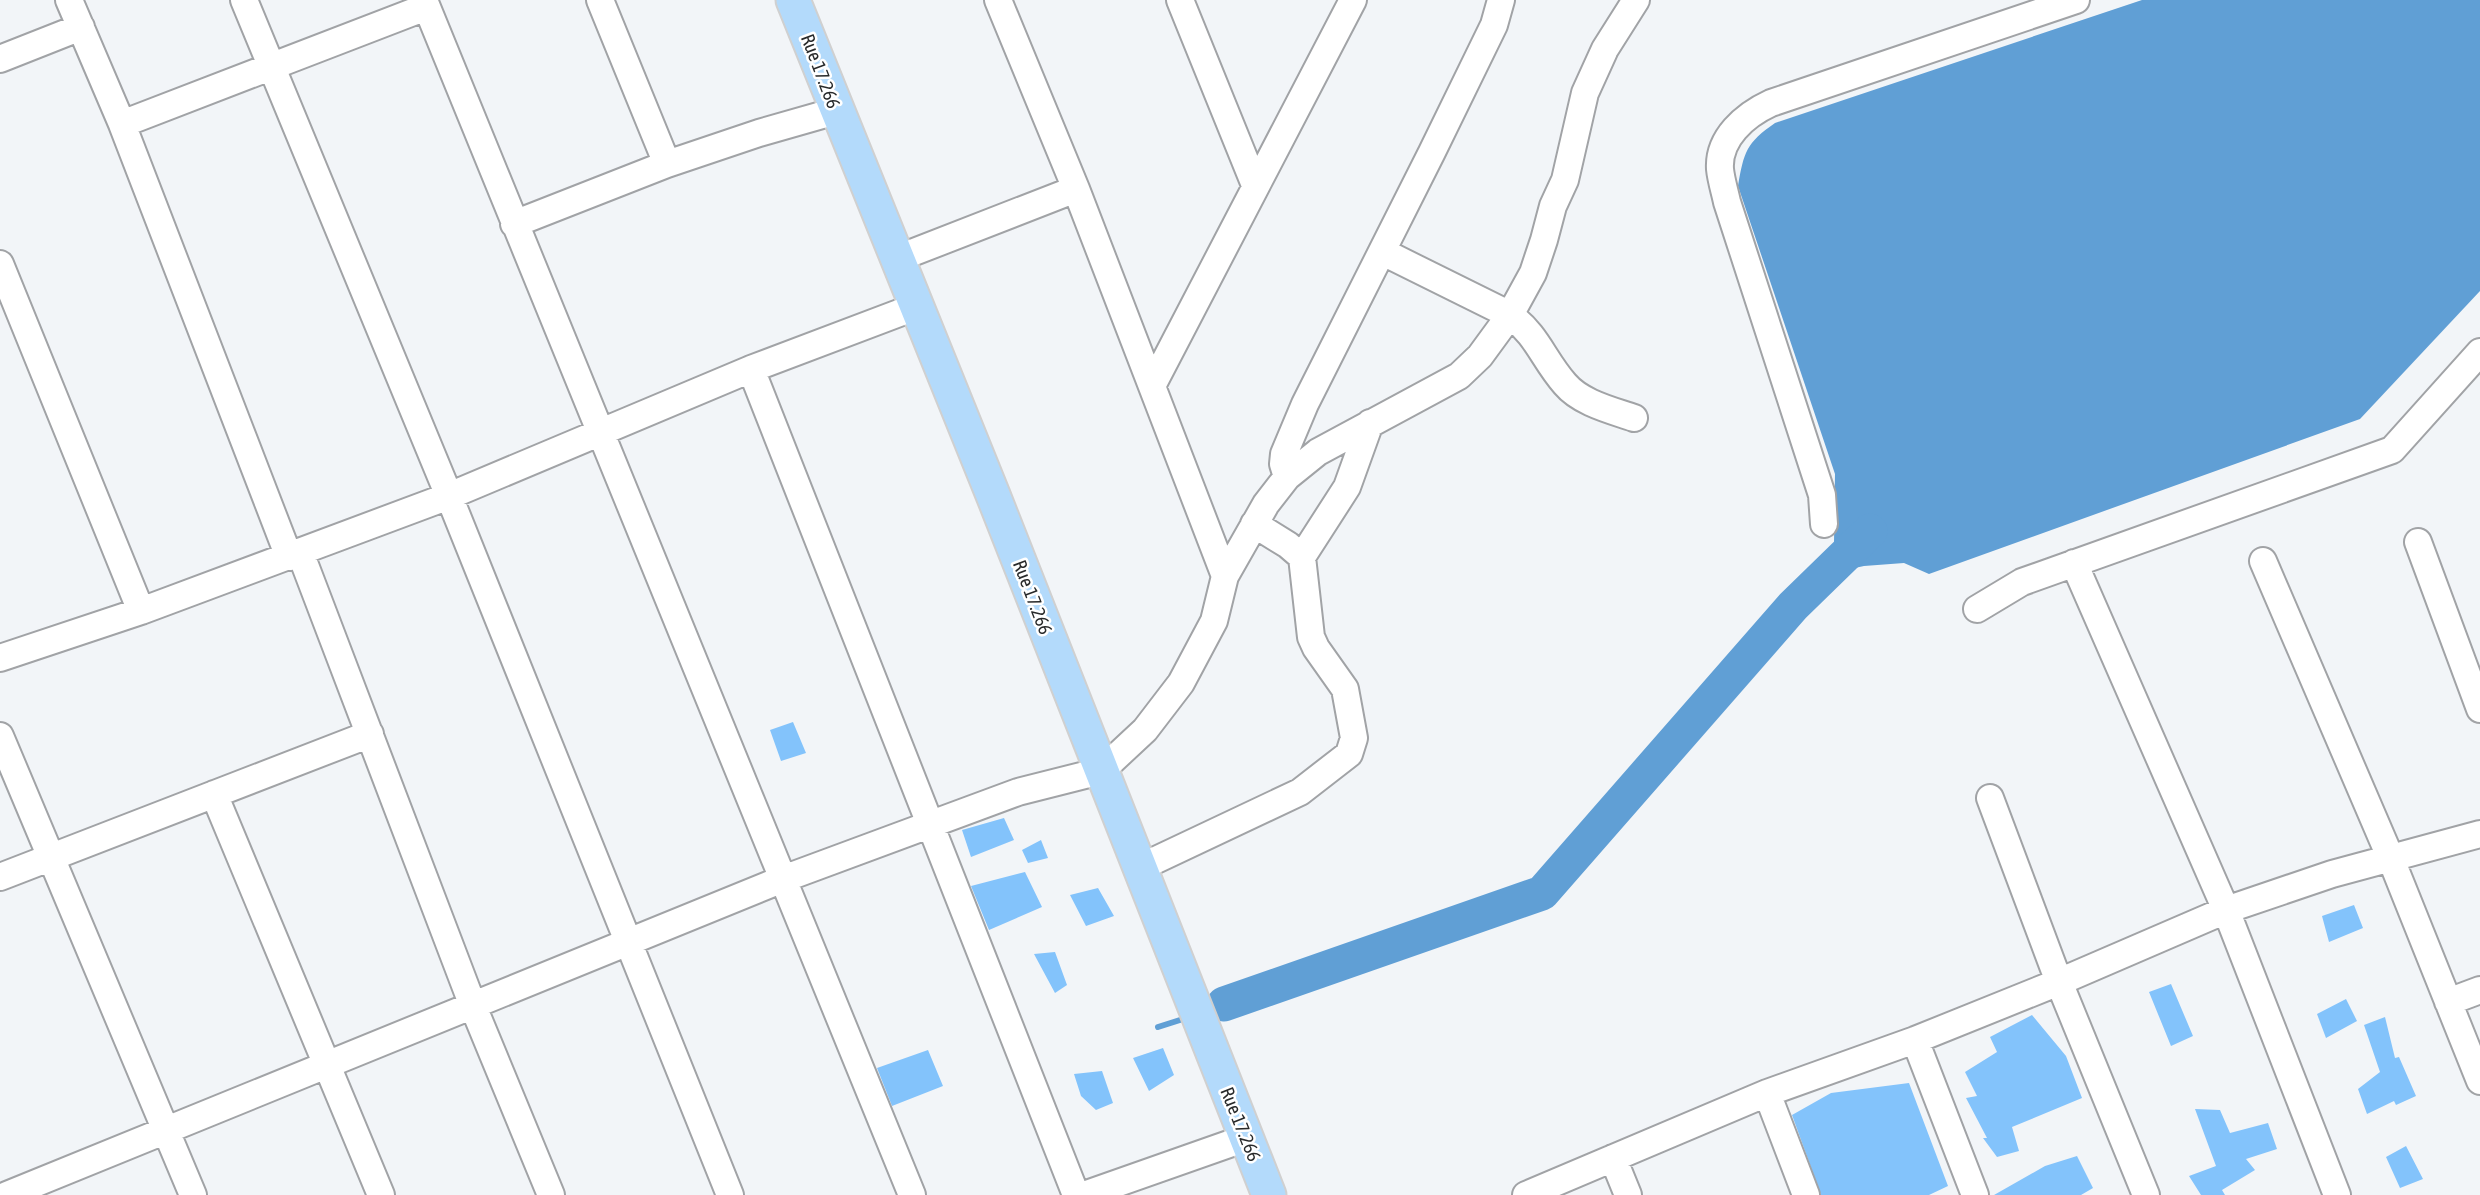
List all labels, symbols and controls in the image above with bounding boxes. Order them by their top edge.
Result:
street label: Rue 17.266 [797,31,845,111]
street label: Rue 17.266 [1009,557,1057,637]
street label: Rue 17.266 [1216,1084,1266,1164]

